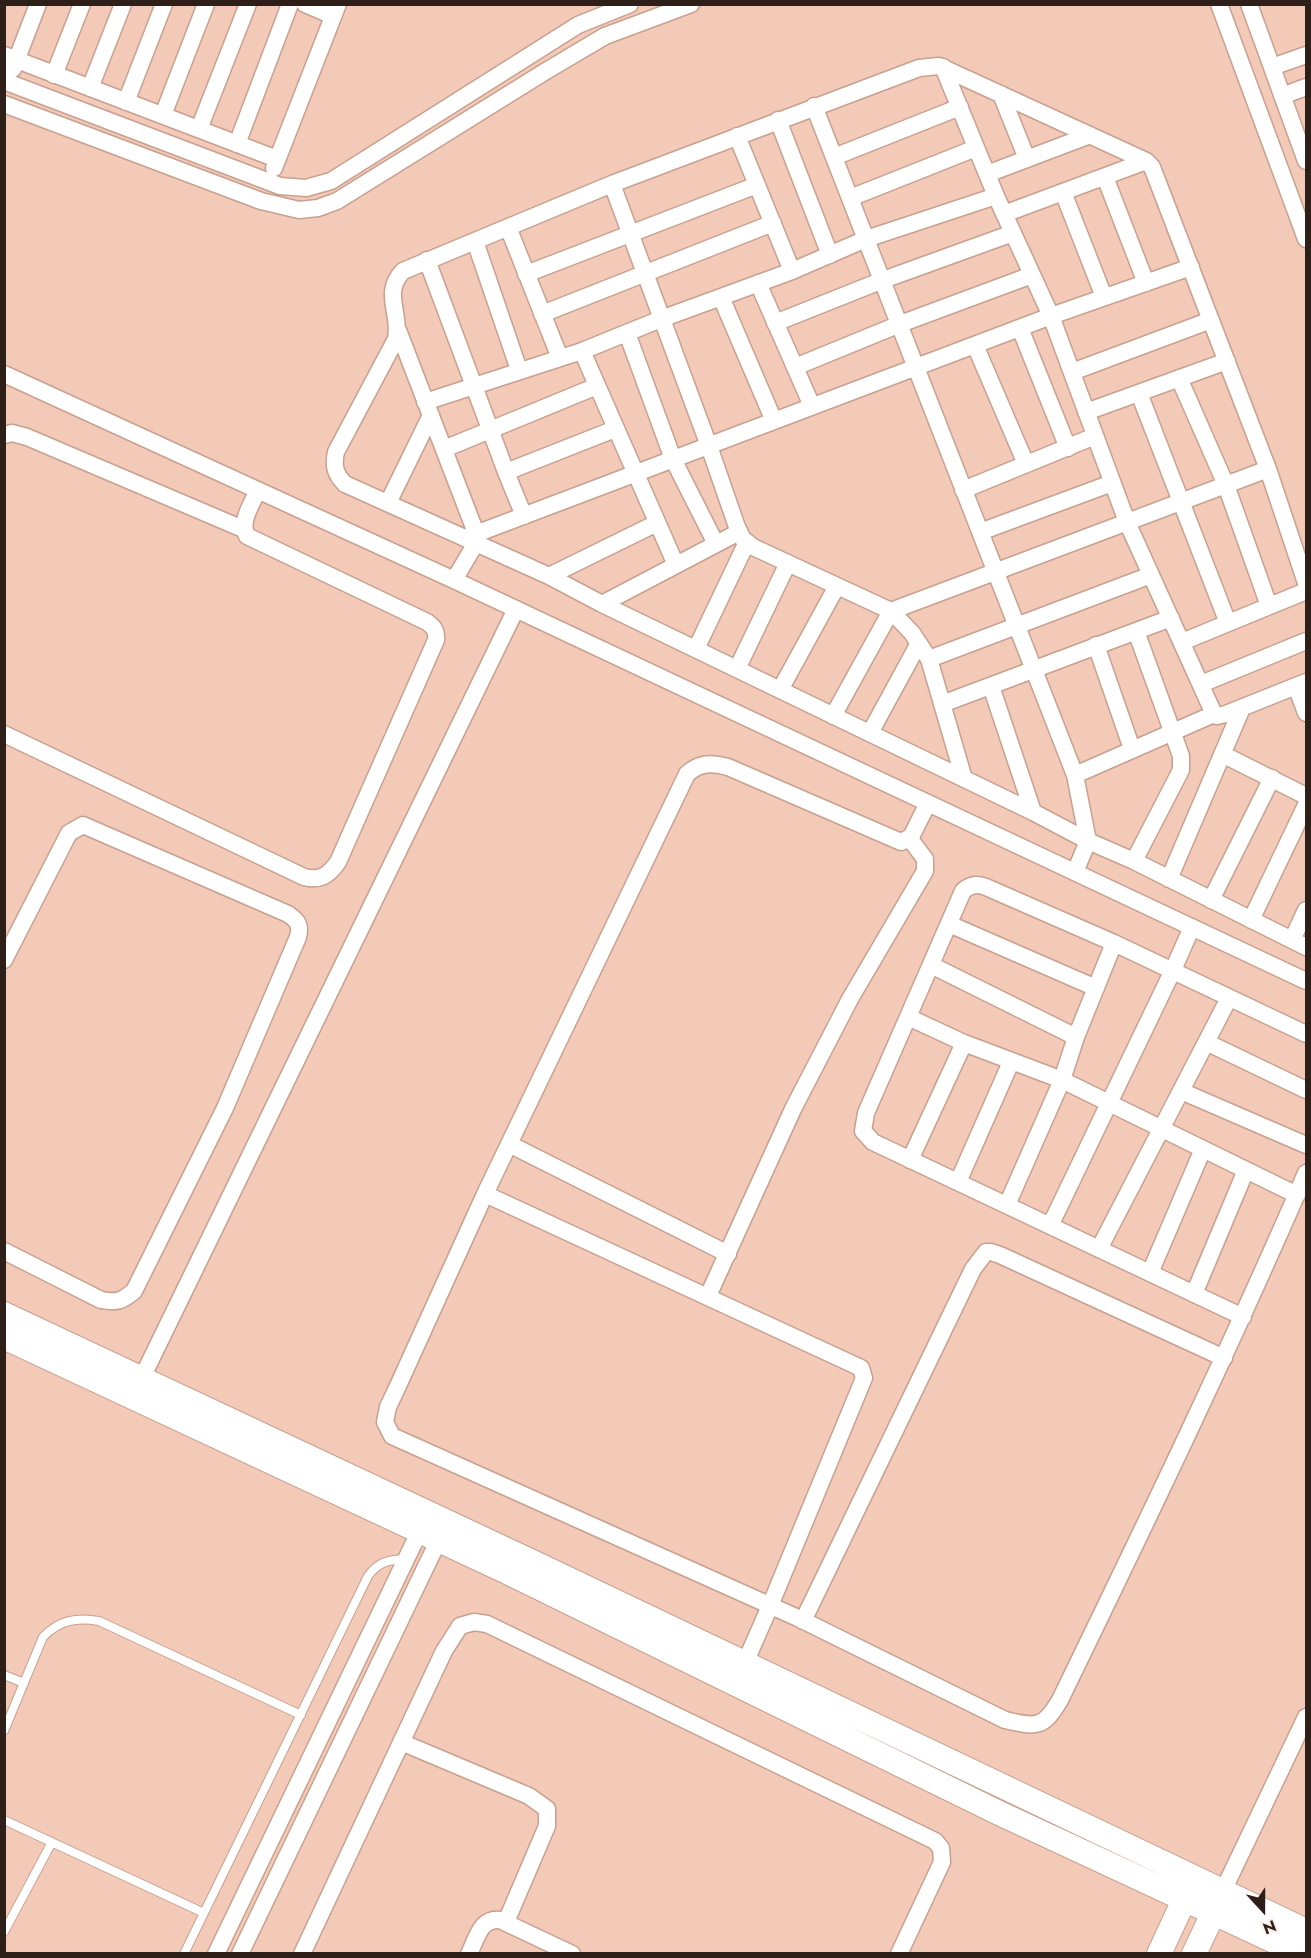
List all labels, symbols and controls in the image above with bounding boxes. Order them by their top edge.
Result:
north arrow [1233,1880,1293,1940]
text: N [1260,1914,1280,1940]

